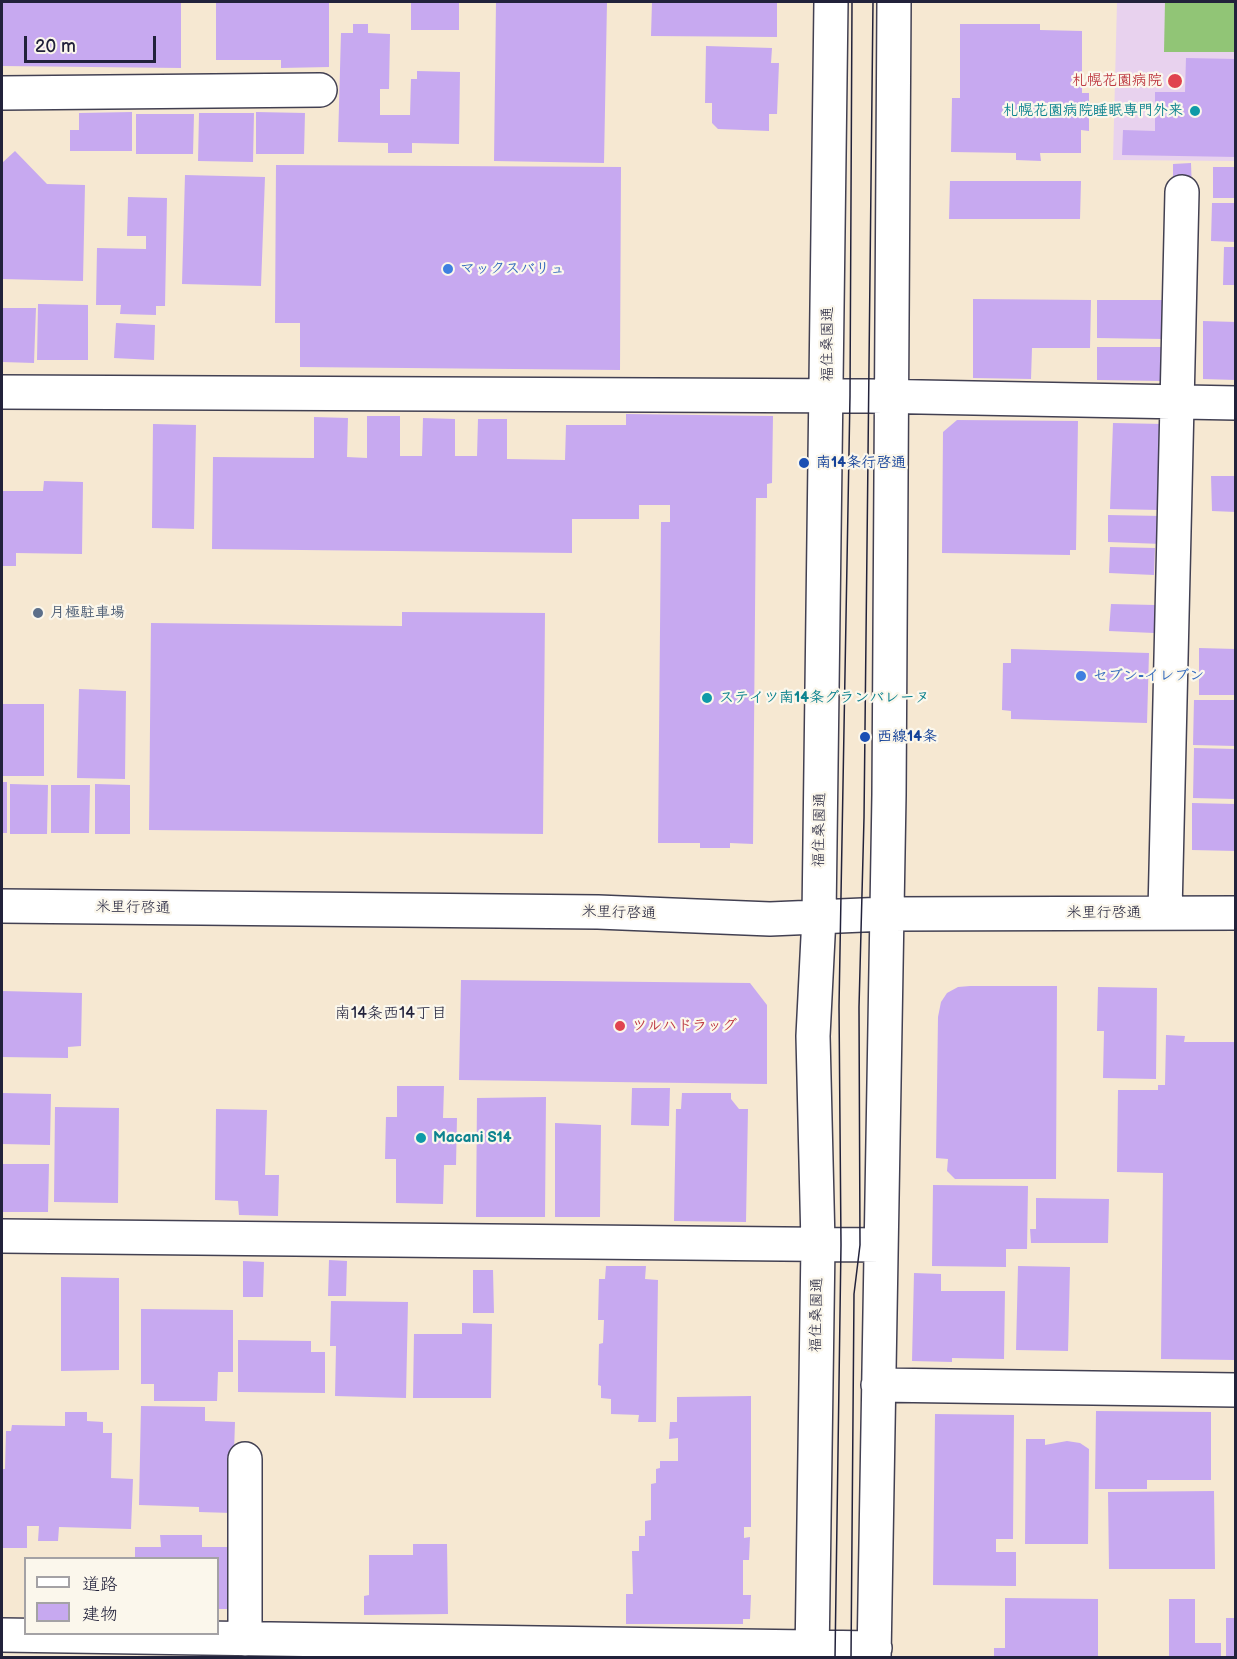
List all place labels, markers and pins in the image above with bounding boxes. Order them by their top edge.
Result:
place label: 札幌花園病院 [1072,72,1162,90]
marker: 札幌花園病院 [1166,72,1184,90]
place label: 札幌花園病院睡眠専門外来 [1003,102,1183,120]
marker: 札幌花園病院睡眠専門外来 [1188,104,1202,118]
place label: マックスバリュ [460,260,565,278]
marker: マックスバリュ [441,262,455,276]
place label: 南14条行啓通 [816,454,906,472]
marker: 南14条行啓通 [797,456,811,470]
place label: 月極駐車場 [50,604,125,622]
marker: 月極駐車場 [31,606,45,620]
place label: セブン-イレブン [1093,667,1204,685]
marker: セブン-イレブン [1074,669,1088,683]
place label: ステイツ南14条グランバレーヌ [719,689,930,707]
marker: ステイツ南14条グランバレーヌ [700,691,714,705]
place label: 西線14条 [877,728,937,746]
marker: 西線14条 [858,730,872,744]
place label: ツルハドラッグ [632,1017,737,1035]
marker: ツルハドラッグ [613,1019,627,1033]
place label: Macani S14 [433,1129,512,1147]
marker: Macani S14 [414,1131,428,1145]

